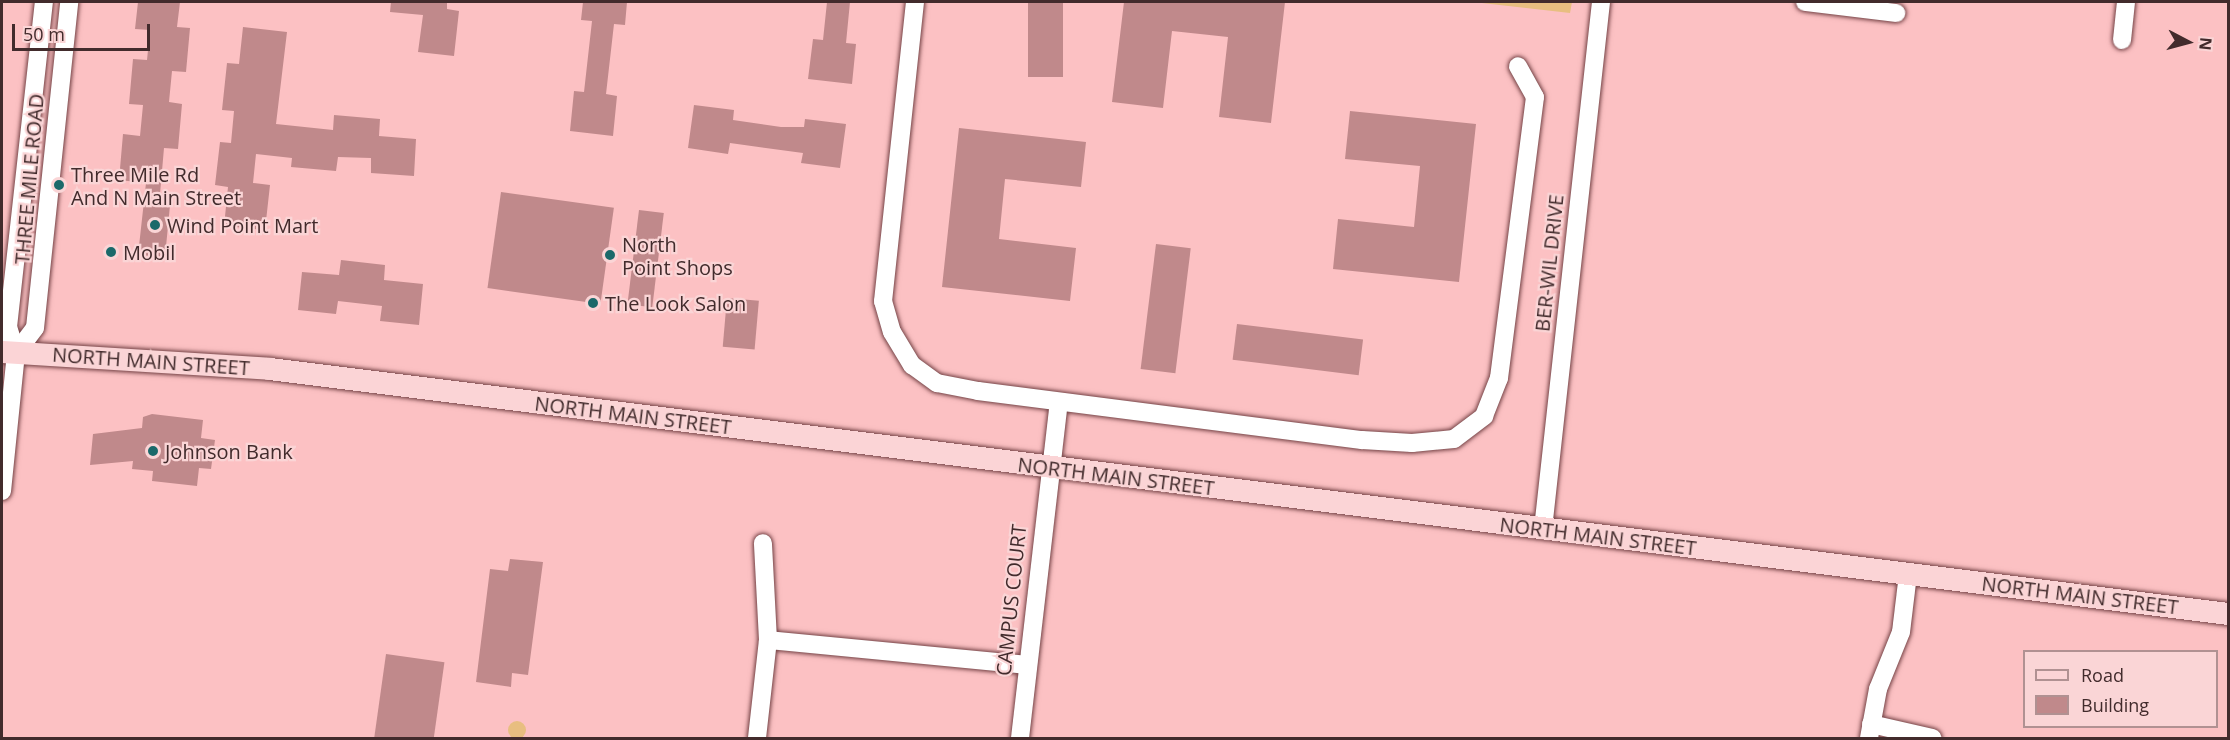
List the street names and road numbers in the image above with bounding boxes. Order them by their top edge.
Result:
street label: THREE MILE ROAD [10,93,48,265]
street label: BER-WIL DRIVE [1530,193,1568,333]
street label: NORTH MAIN STREET [51,342,251,380]
street label: NORTH MAIN STREET [533,391,733,439]
street label: NORTH MAIN STREET [1016,452,1216,500]
street label: NORTH MAIN STREET [1498,512,1698,560]
street label: CAMPUS COURT [991,523,1031,677]
street label: NORTH MAIN STREET [1980,571,2180,619]

